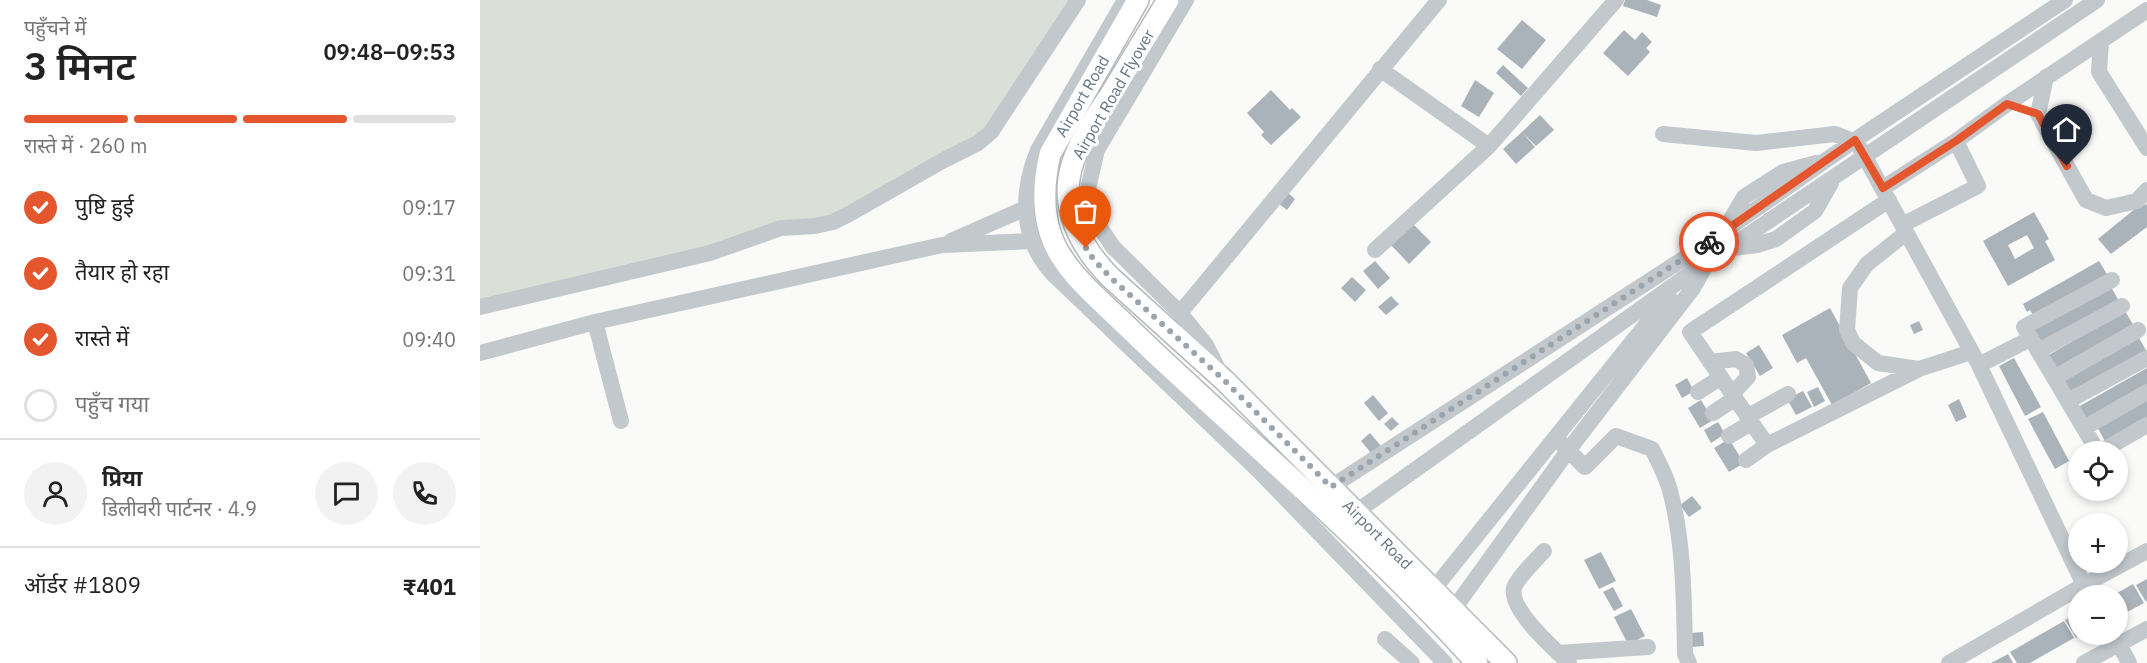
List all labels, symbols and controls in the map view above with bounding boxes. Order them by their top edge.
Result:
text: पहुँचने में [24,14,86,41]
street label: Airport Road Flyover [1068,26,1158,162]
text: 09:48–09:53 [323,37,456,66]
text: 3 मिनट [24,40,136,91]
street label: Airport Road [1051,52,1113,140]
pin [2041,104,2092,166]
icon: home [2050,113,2083,146]
text: रास्ते में · 260 m [24,132,147,159]
pin [1060,186,1111,248]
icon: check [24,191,57,224]
text: पुष्टि हुई [75,191,134,220]
text: 09:17 [402,194,456,221]
icon: bag [1069,195,1102,228]
courier [1679,212,1739,272]
icon: bike [1693,226,1726,259]
icon: check [24,257,57,290]
text: तैयार हो रहा [75,257,169,286]
text: 09:31 [402,260,456,287]
icon: check [24,323,57,356]
text: रास्ते में [75,323,129,352]
text: 09:40 [402,326,456,353]
text: पहुँच गया [75,389,149,418]
map controls [2068,441,2128,645]
button: locate [2068,441,2128,501]
button: person [24,462,87,525]
button: chat [315,462,378,525]
button: phone [393,462,456,525]
text: प्रिया [102,463,142,492]
text: डिलीवरी पार्टनर · 4.9 [102,495,257,522]
street label: Airport Road [1339,495,1417,573]
button: + [2068,513,2128,573]
text: ऑर्डर #1809 [24,570,141,599]
text: ₹401 [403,572,456,601]
button: − [2068,585,2128,645]

